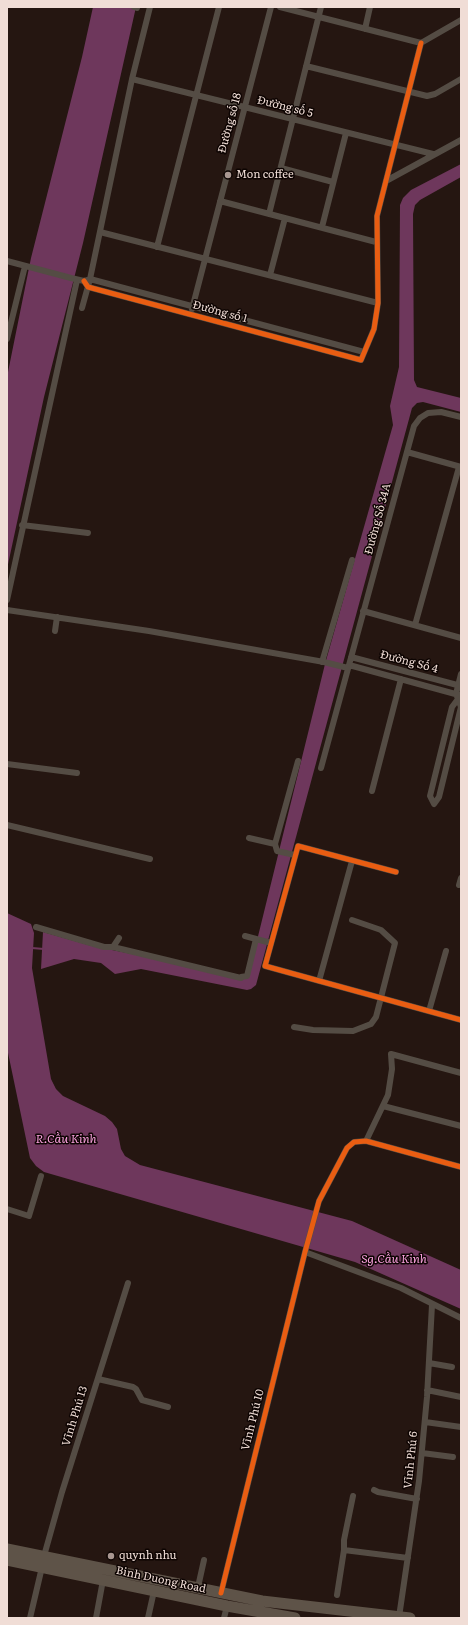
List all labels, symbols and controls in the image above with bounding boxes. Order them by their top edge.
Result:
street label: Đường số 18 [216,91,244,155]
street label: Đường số 5 [256,94,314,120]
place label: Mon coffee [236,168,294,182]
marker: Mon coffee [223,170,233,180]
street label: Đường số 1 [191,298,249,326]
street label: Đường Số 34A [362,482,394,556]
street label: Đường Số 4 [379,648,439,676]
water label: R.Cầu Kinh [35,1132,97,1146]
water label: Sg.Cầu Kinh [361,1252,427,1266]
street label: Vĩnh Phú 13 [60,1384,90,1448]
street label: Vĩnh Phú 10 [239,1388,267,1452]
street label: Vĩnh Phú 6 [401,1431,421,1489]
place label: quynh nhu [119,1549,176,1563]
marker: quynh nhu [106,1551,116,1561]
street label: Binh Duong Road [115,1564,207,1596]

